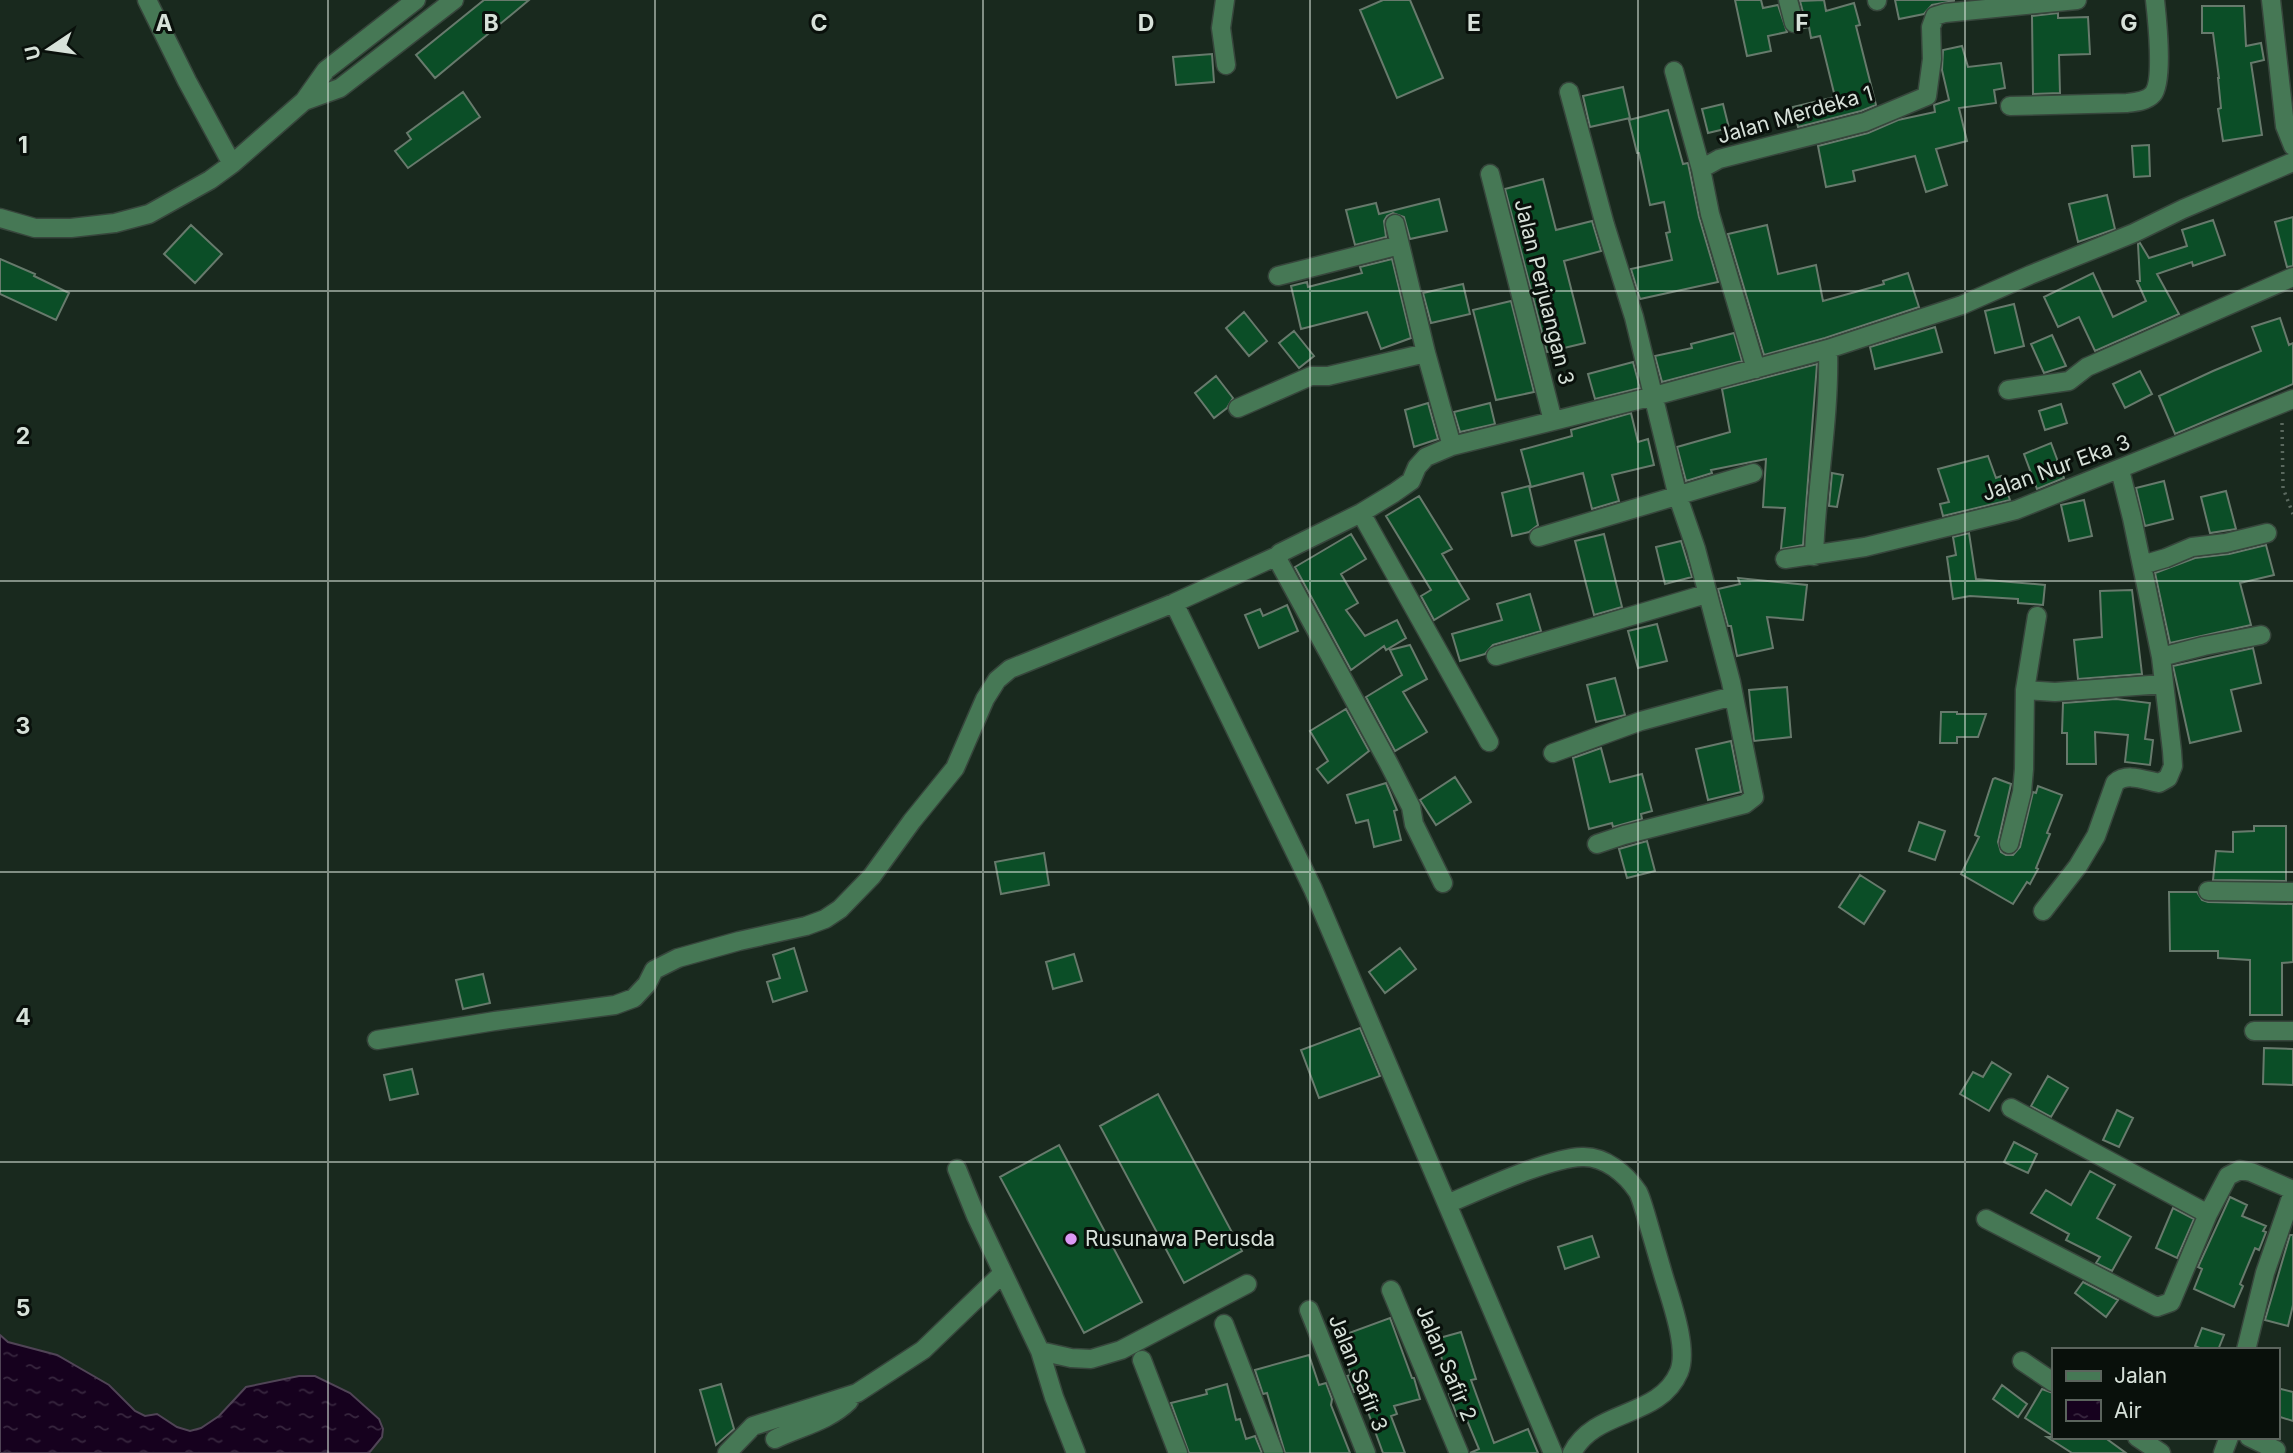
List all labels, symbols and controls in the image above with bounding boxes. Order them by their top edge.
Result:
text: A [155,9,173,37]
text: B [483,9,499,37]
text: C [810,9,828,37]
text: D [1138,9,1154,37]
text: E [1467,9,1481,37]
text: F [1795,9,1809,37]
text: G [2120,9,2138,37]
north arrow [14,14,84,84]
text: U [20,43,46,62]
street label: Jalan Merdeka 1 [1714,80,1876,149]
text: 1 [18,131,28,159]
street label: Jalan Perjuangan 3 [1509,196,1580,387]
text: 2 [16,422,30,450]
street label: Jalan Nur Eka 3 [1978,429,2133,506]
text: 3 [16,712,30,740]
text: 4 [15,1003,31,1031]
place label: Rusunawa Perusda [1085,1226,1275,1251]
marker: Rusunawa Perusda [1063,1231,1079,1247]
text: 5 [16,1294,30,1322]
street label: Jalan Safir 2 [1411,1301,1482,1425]
street label: Jalan Safir 3 [1324,1311,1393,1435]
legend [2052,1348,2279,1439]
text: Jalan [2114,1363,2167,1388]
text: Air [2114,1398,2142,1423]

